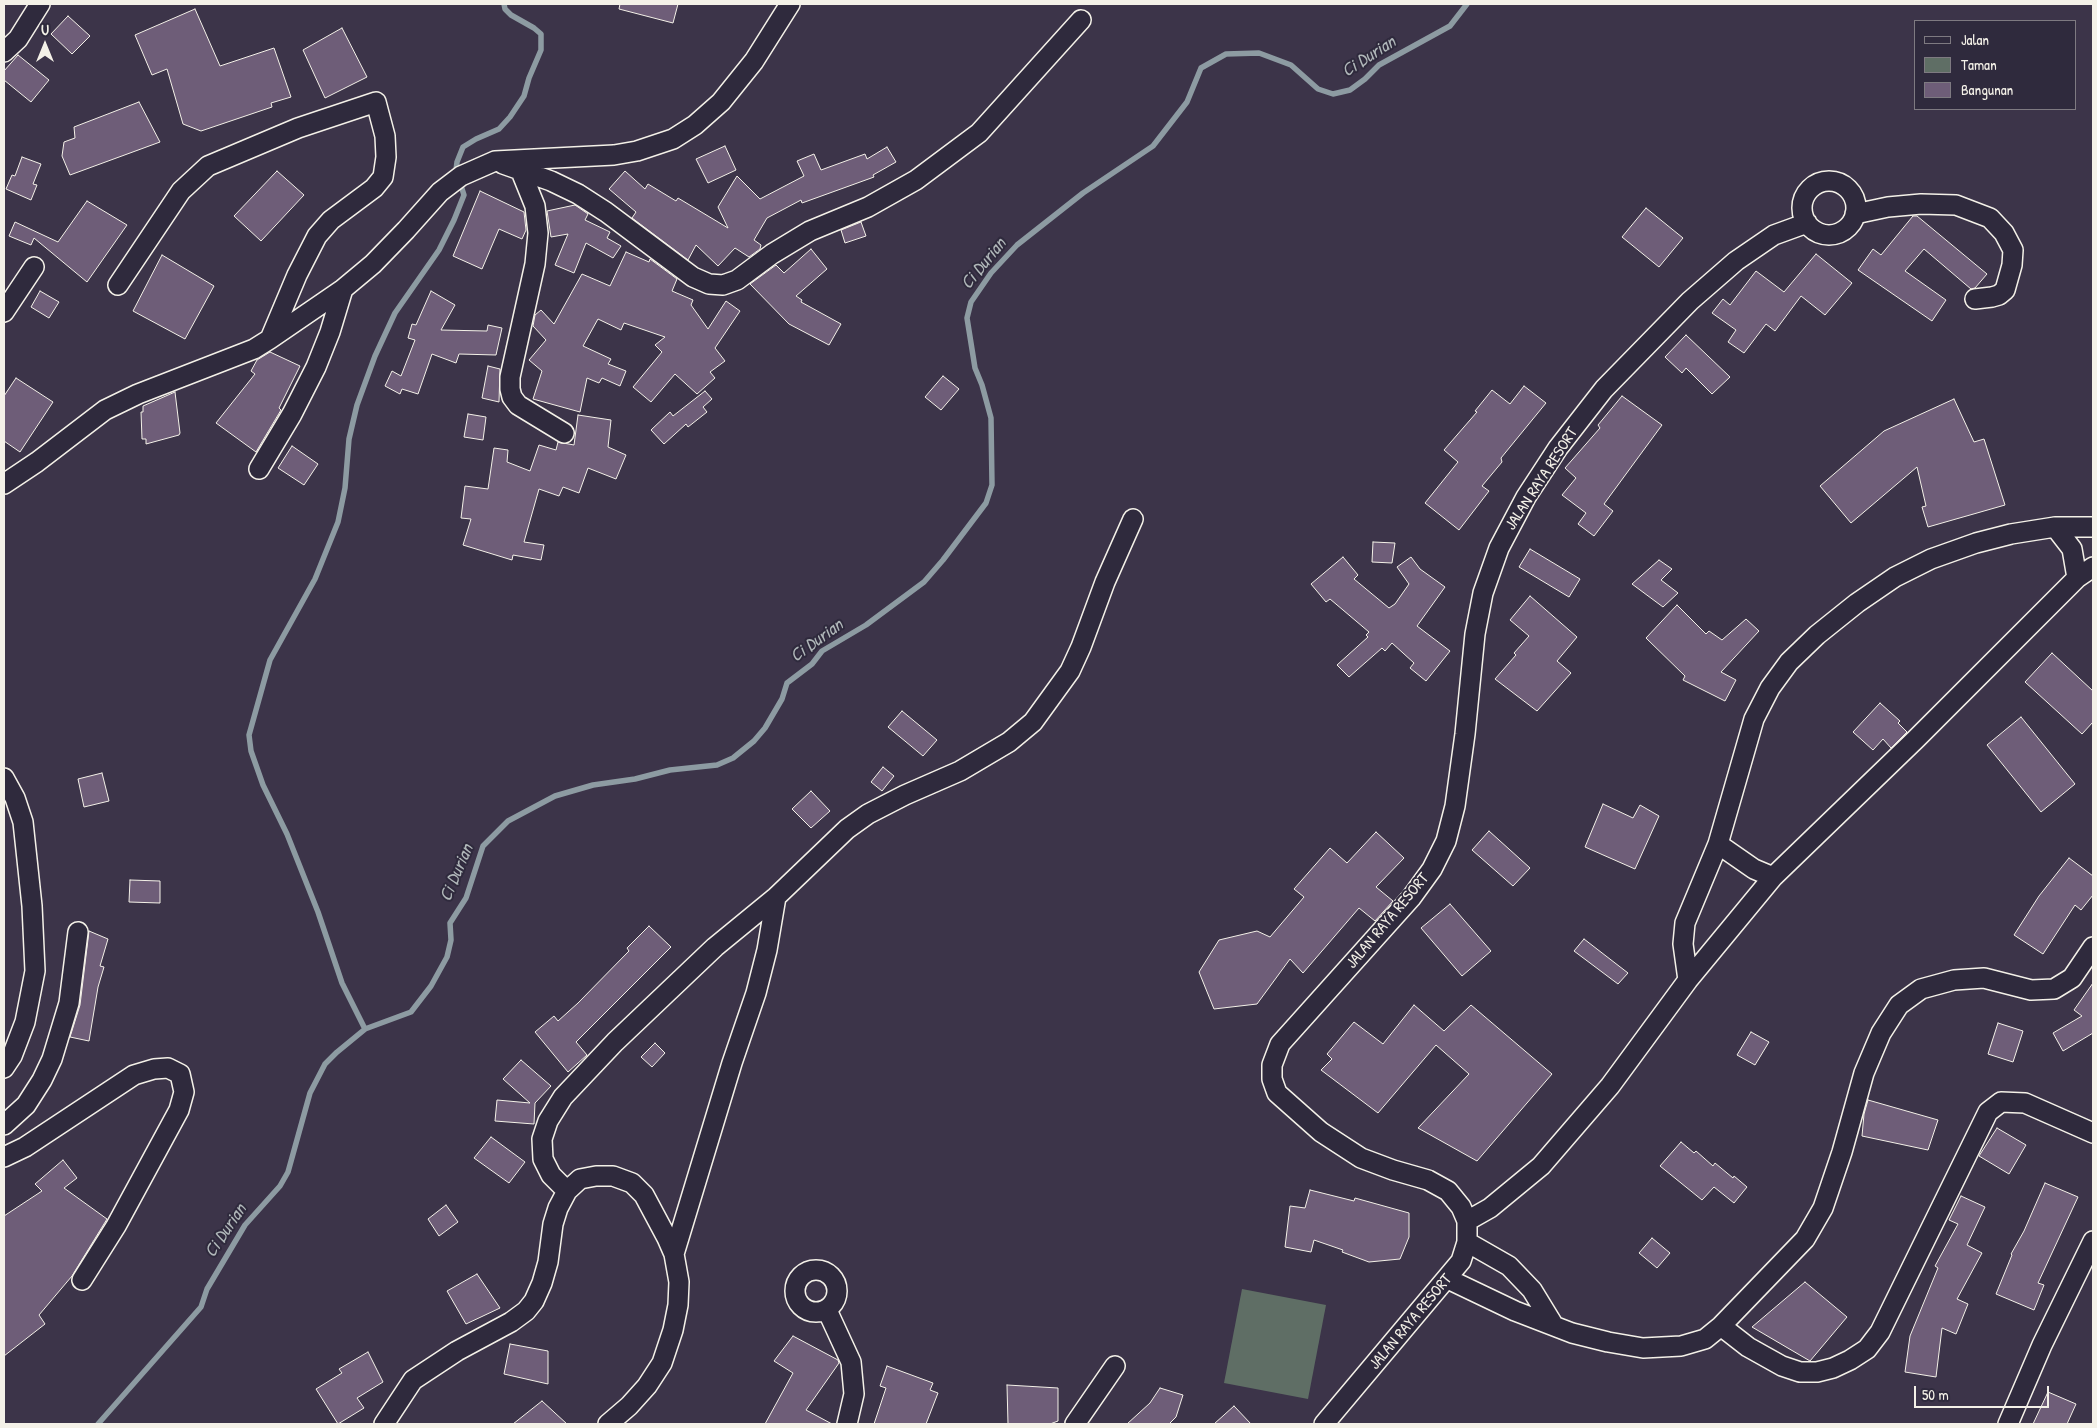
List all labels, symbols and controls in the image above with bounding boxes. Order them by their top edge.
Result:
north arrow [20,20,70,70]
text: U [41,20,49,39]
legend [1914,20,2077,110]
text: Jalan [1961,29,1989,50]
water label: Ci Durian [1338,32,1400,82]
text: Taman [1961,54,1997,75]
text: Bangunan [1961,79,2013,100]
water label: Ci Durian [957,234,1011,294]
street label: JALAN RAYA RESORT [1502,424,1582,534]
water label: Ci Durian [786,615,848,667]
water label: Ci Durian [435,841,479,905]
street label: JALAN RAYA RESORT [1343,869,1433,973]
water label: Ci Durian [200,1200,252,1262]
street label: JALAN RAYA RESORT [1366,1270,1456,1374]
scale bar [1917,1376,2052,1408]
text: 50 m [1922,1384,1949,1405]

